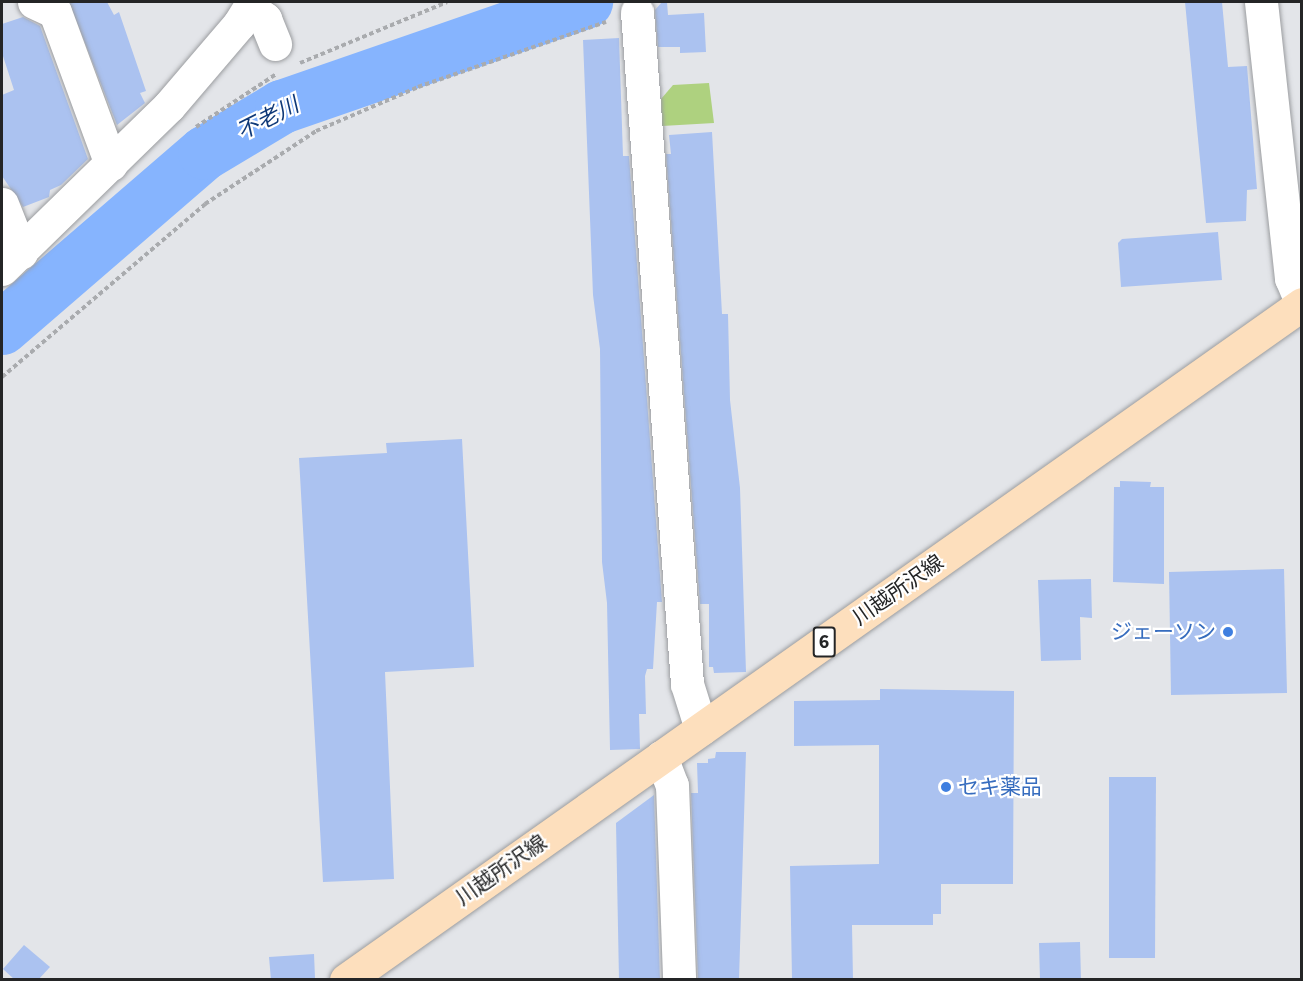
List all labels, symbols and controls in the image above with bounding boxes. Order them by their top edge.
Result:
water label: 不老川 [233,92,303,146]
street label: 川越所沢線 [848,550,948,630]
place label: ジェーソン [1111,619,1216,645]
road number: 6 [812,625,836,659]
marker: ジェーソン [1221,625,1235,639]
place label: セキ薬品 [958,774,1042,800]
marker: セキ薬品 [939,780,953,794]
street label: 川越所沢線 [451,830,551,910]

